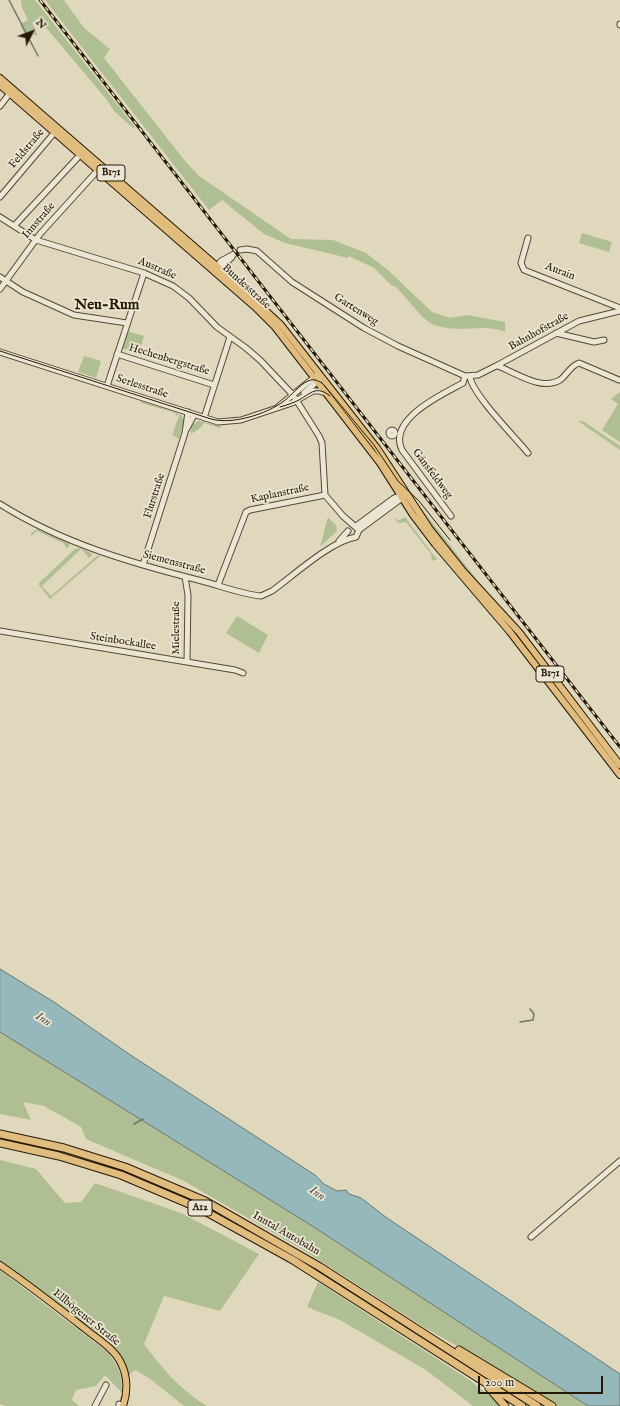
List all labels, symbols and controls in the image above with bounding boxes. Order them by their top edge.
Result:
north arrow [12,12,52,52]
text: N [33,16,49,32]
street label: Feldstraße [7,126,47,172]
road number: B171 [97,165,125,181]
street label: Innstraße [20,200,58,242]
street label: Austraße [136,255,178,283]
street label: Aurain [543,260,577,284]
street label: Bundesstraße [219,262,273,312]
street label: Gartenweg [331,291,381,329]
district label: Neu-Rum [75,297,139,315]
street label: Bahnhofstraße [507,310,571,354]
street label: Hechenbergstraße [127,341,211,379]
street label: Serlesstraße [114,372,170,402]
street label: Gänsfeldweg [409,446,455,502]
street label: Flurstraße [141,472,169,520]
street label: Kaplanstraße [250,481,310,507]
street label: Siemensstraße [141,548,207,578]
street label: Mielestraße [170,601,184,655]
street label: Steinbockallee [89,630,157,654]
road number: B171 [536,666,564,682]
water label: Inn [32,1010,54,1030]
water label: Inn [306,1184,328,1204]
road number: A12 [188,1200,212,1216]
street label: Inntal Autobahn [250,1209,322,1259]
street label: Ellbögener Straße [50,1287,122,1349]
scale bar [480,1368,605,1394]
text: 200 m [485,1375,514,1390]

